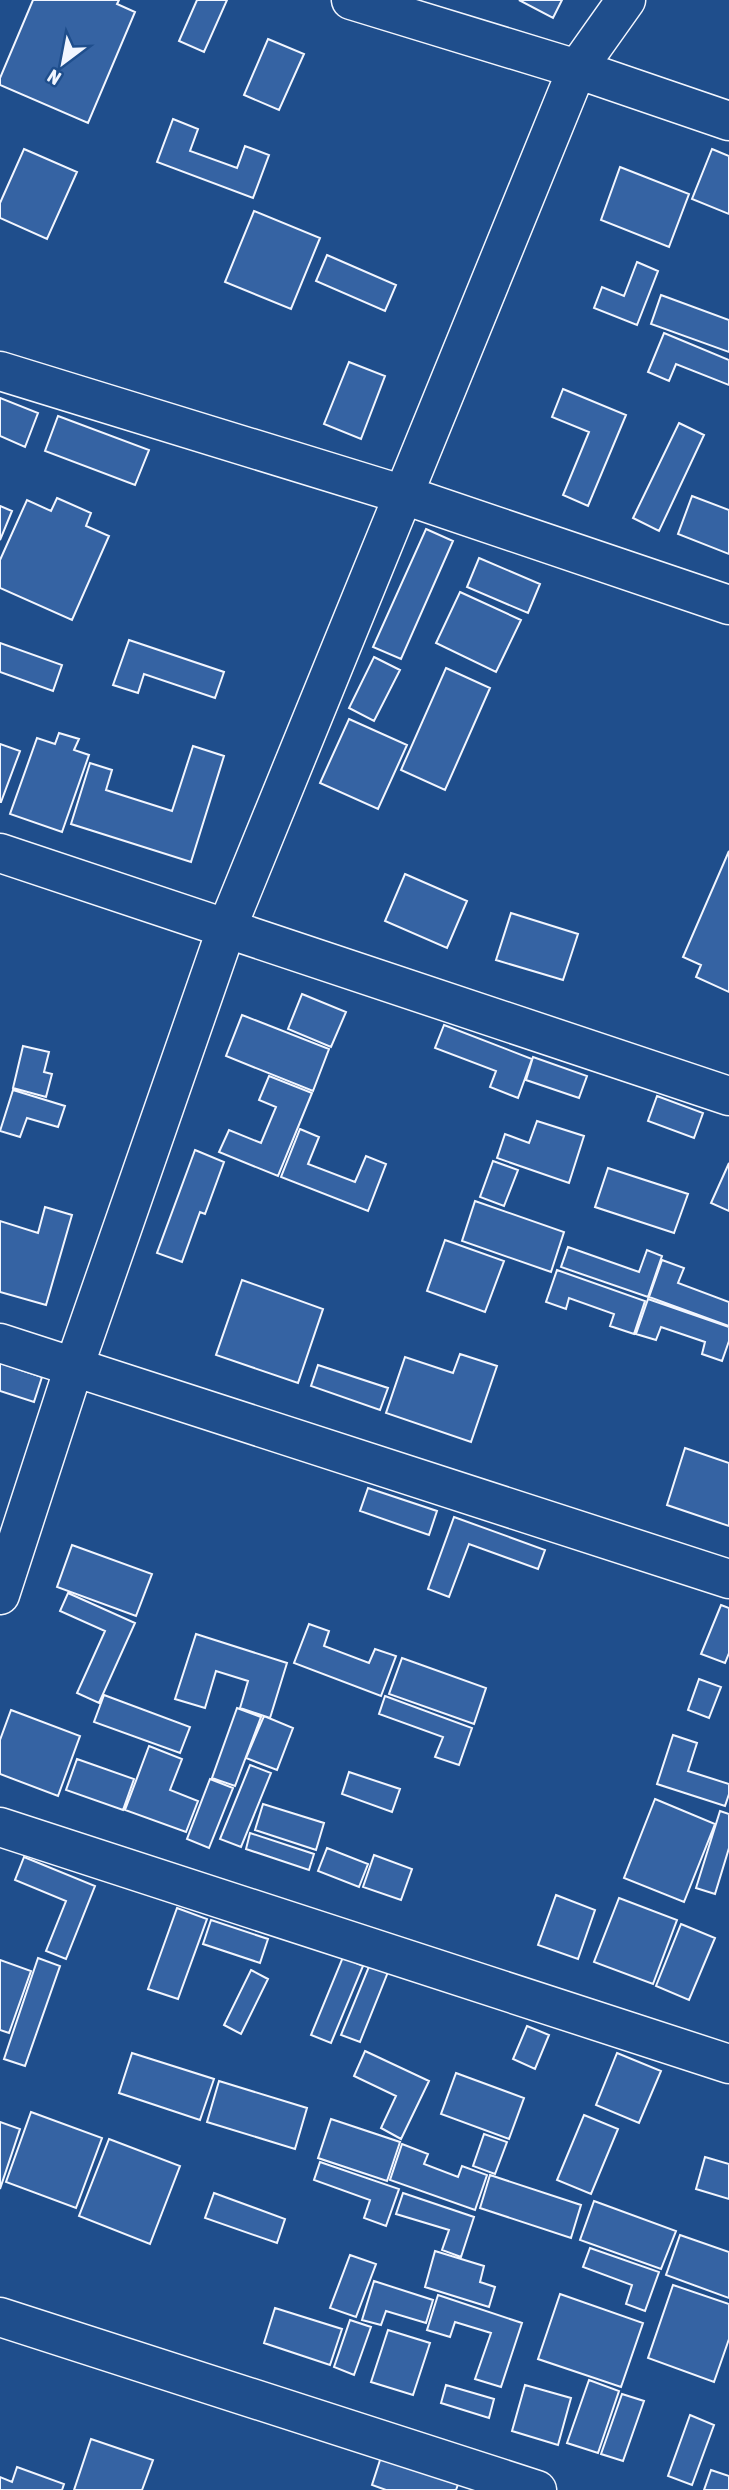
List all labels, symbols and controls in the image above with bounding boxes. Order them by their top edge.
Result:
north arrow [28,28,98,98]
text: N [43,65,65,90]

